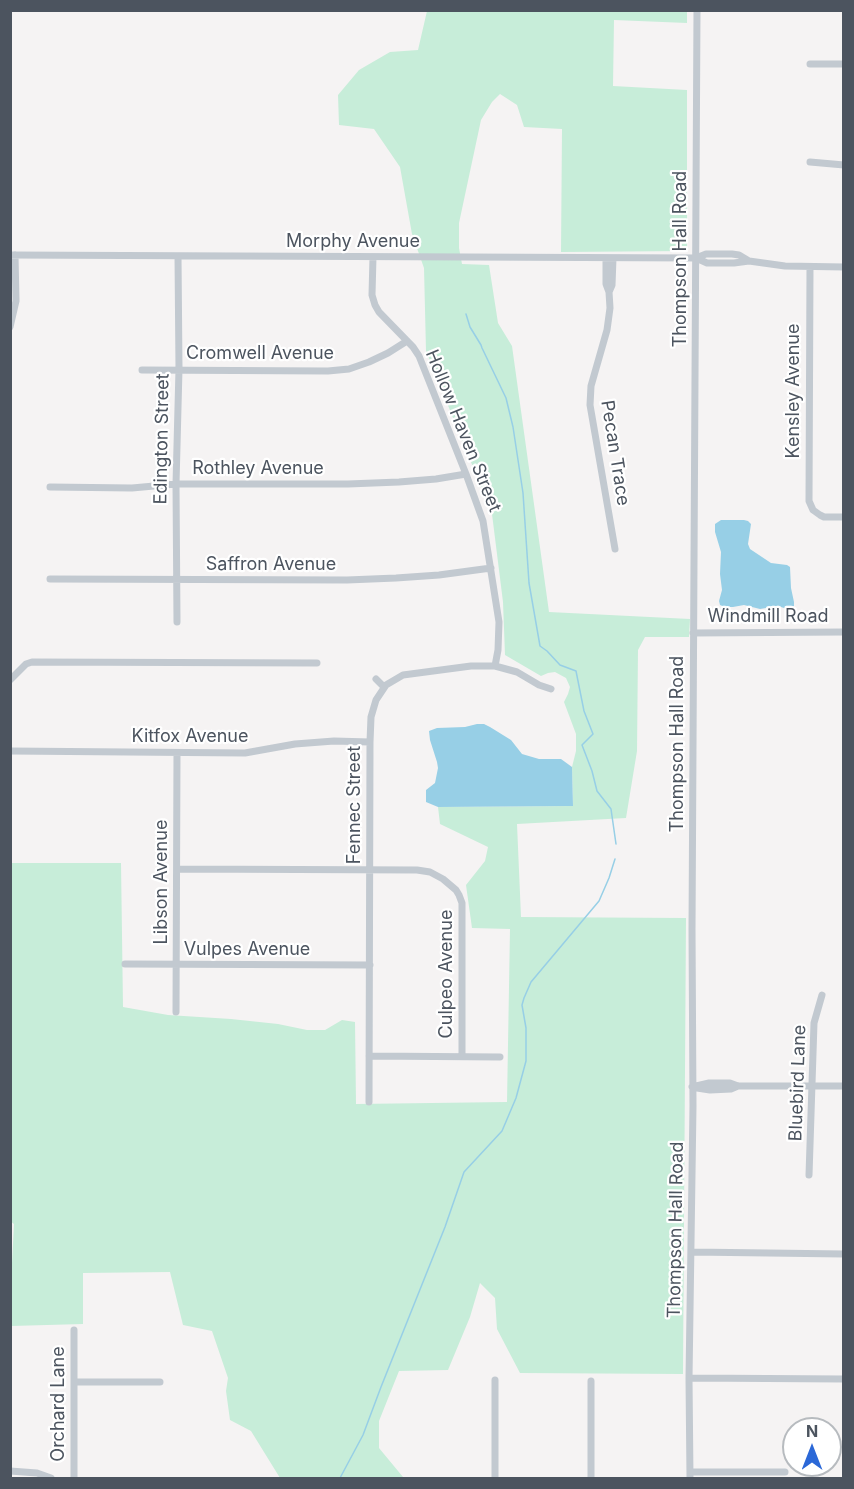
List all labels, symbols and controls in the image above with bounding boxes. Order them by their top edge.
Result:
street label: Thompson Hall Road [670,171,692,347]
street label: Morphy Avenue [286,231,420,253]
street label: Kensley Avenue [783,324,805,458]
street label: Cromwell Avenue [186,343,334,365]
street label: Hollow Haven Street [421,347,505,515]
street label: Edington Street [150,373,174,505]
street label: Pecan Trace [596,399,634,507]
street label: Rothley Avenue [192,458,324,480]
street label: Saffron Avenue [206,554,336,576]
street label: Windmill Road [707,606,829,628]
street label: Thompson Hall Road [667,656,689,832]
street label: Kitfox Avenue [132,726,248,748]
street label: Fennec Street [344,746,366,864]
street label: Libson Avenue [151,820,173,944]
street label: Culpeo Avenue [436,910,458,1038]
street label: Vulpes Avenue [184,939,310,961]
street label: Bluebird Lane [785,1024,811,1142]
street label: Thompson Hall Road [664,1142,688,1318]
street label: Orchard Lane [48,1346,70,1462]
north arrow [782,1417,842,1477]
text: N [806,1421,818,1441]

